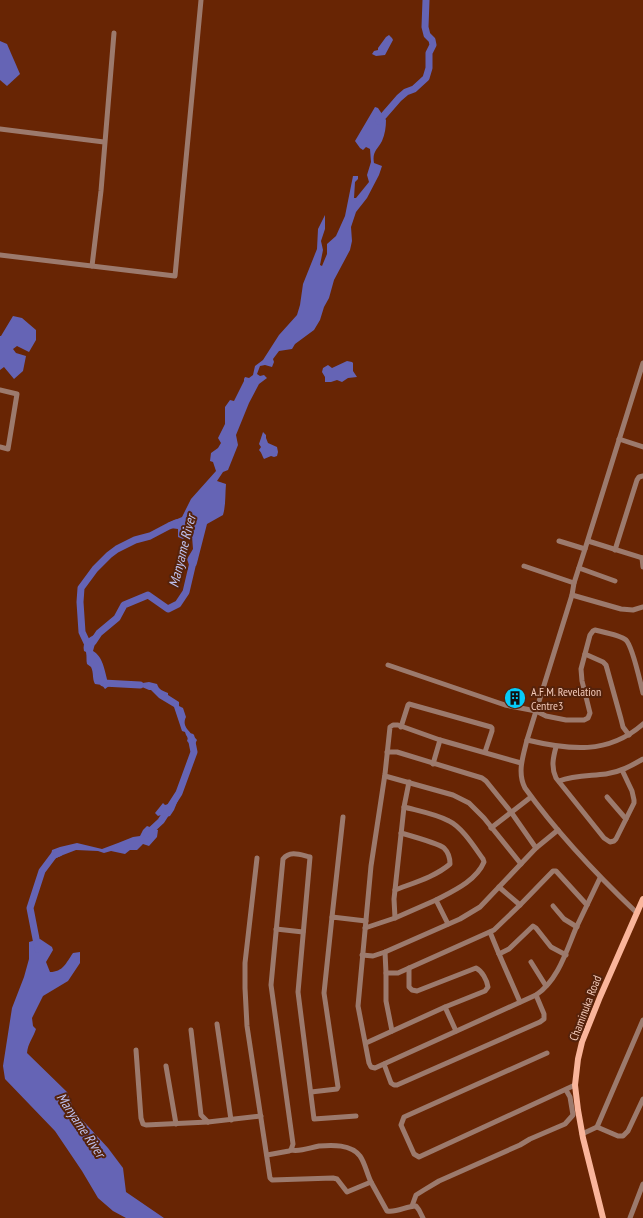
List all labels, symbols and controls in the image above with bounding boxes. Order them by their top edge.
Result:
water label: Manyame River [164,511,200,589]
place label: A.F.M. Revelation Centre3 [531,684,601,713]
building icon: A.F.M. Revelation Centre3 [503,686,527,710]
street label: Chaminuka Road [566,973,604,1043]
water label: Manyame River [53,1089,110,1163]

